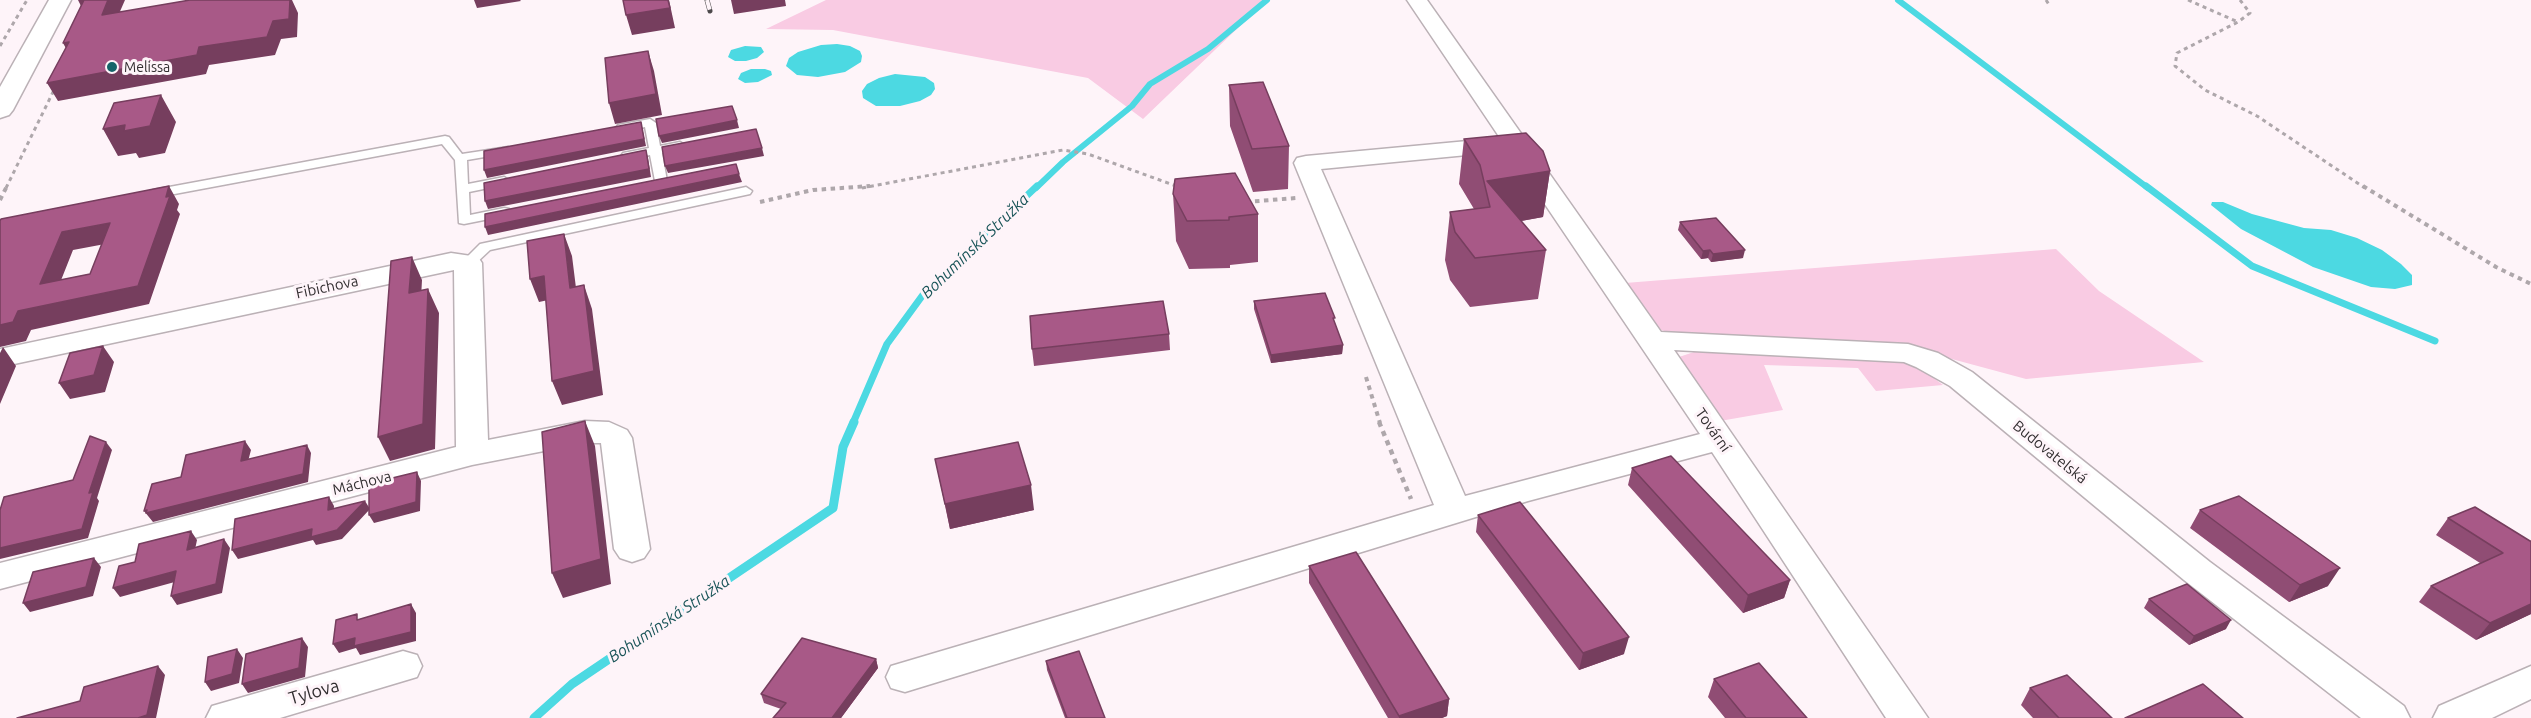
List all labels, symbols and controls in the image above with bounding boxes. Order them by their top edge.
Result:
place label: Melissa [124,59,170,75]
marker: Melissa [105,60,119,74]
water label: Bohumínská Stružka [917,190,1033,302]
street label: Fibichova [294,272,360,302]
street label: Tovární [1691,405,1735,455]
street label: Budovatelská [2009,417,2091,487]
street label: Máchova [331,467,393,499]
water label: Bohumínská Stružka [605,571,733,667]
street label: Tylova [286,675,342,709]

